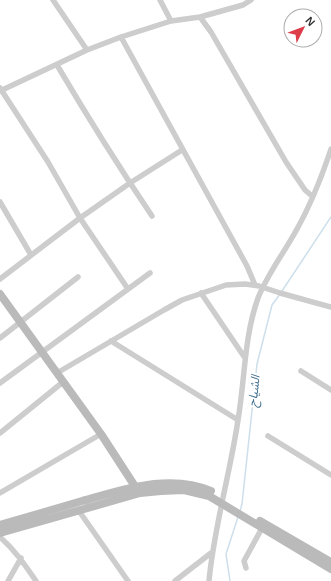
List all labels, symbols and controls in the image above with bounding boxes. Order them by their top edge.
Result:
north arrow [283,8,323,48]
text: N [303,14,318,28]
water label: الشياح [245,373,265,409]

